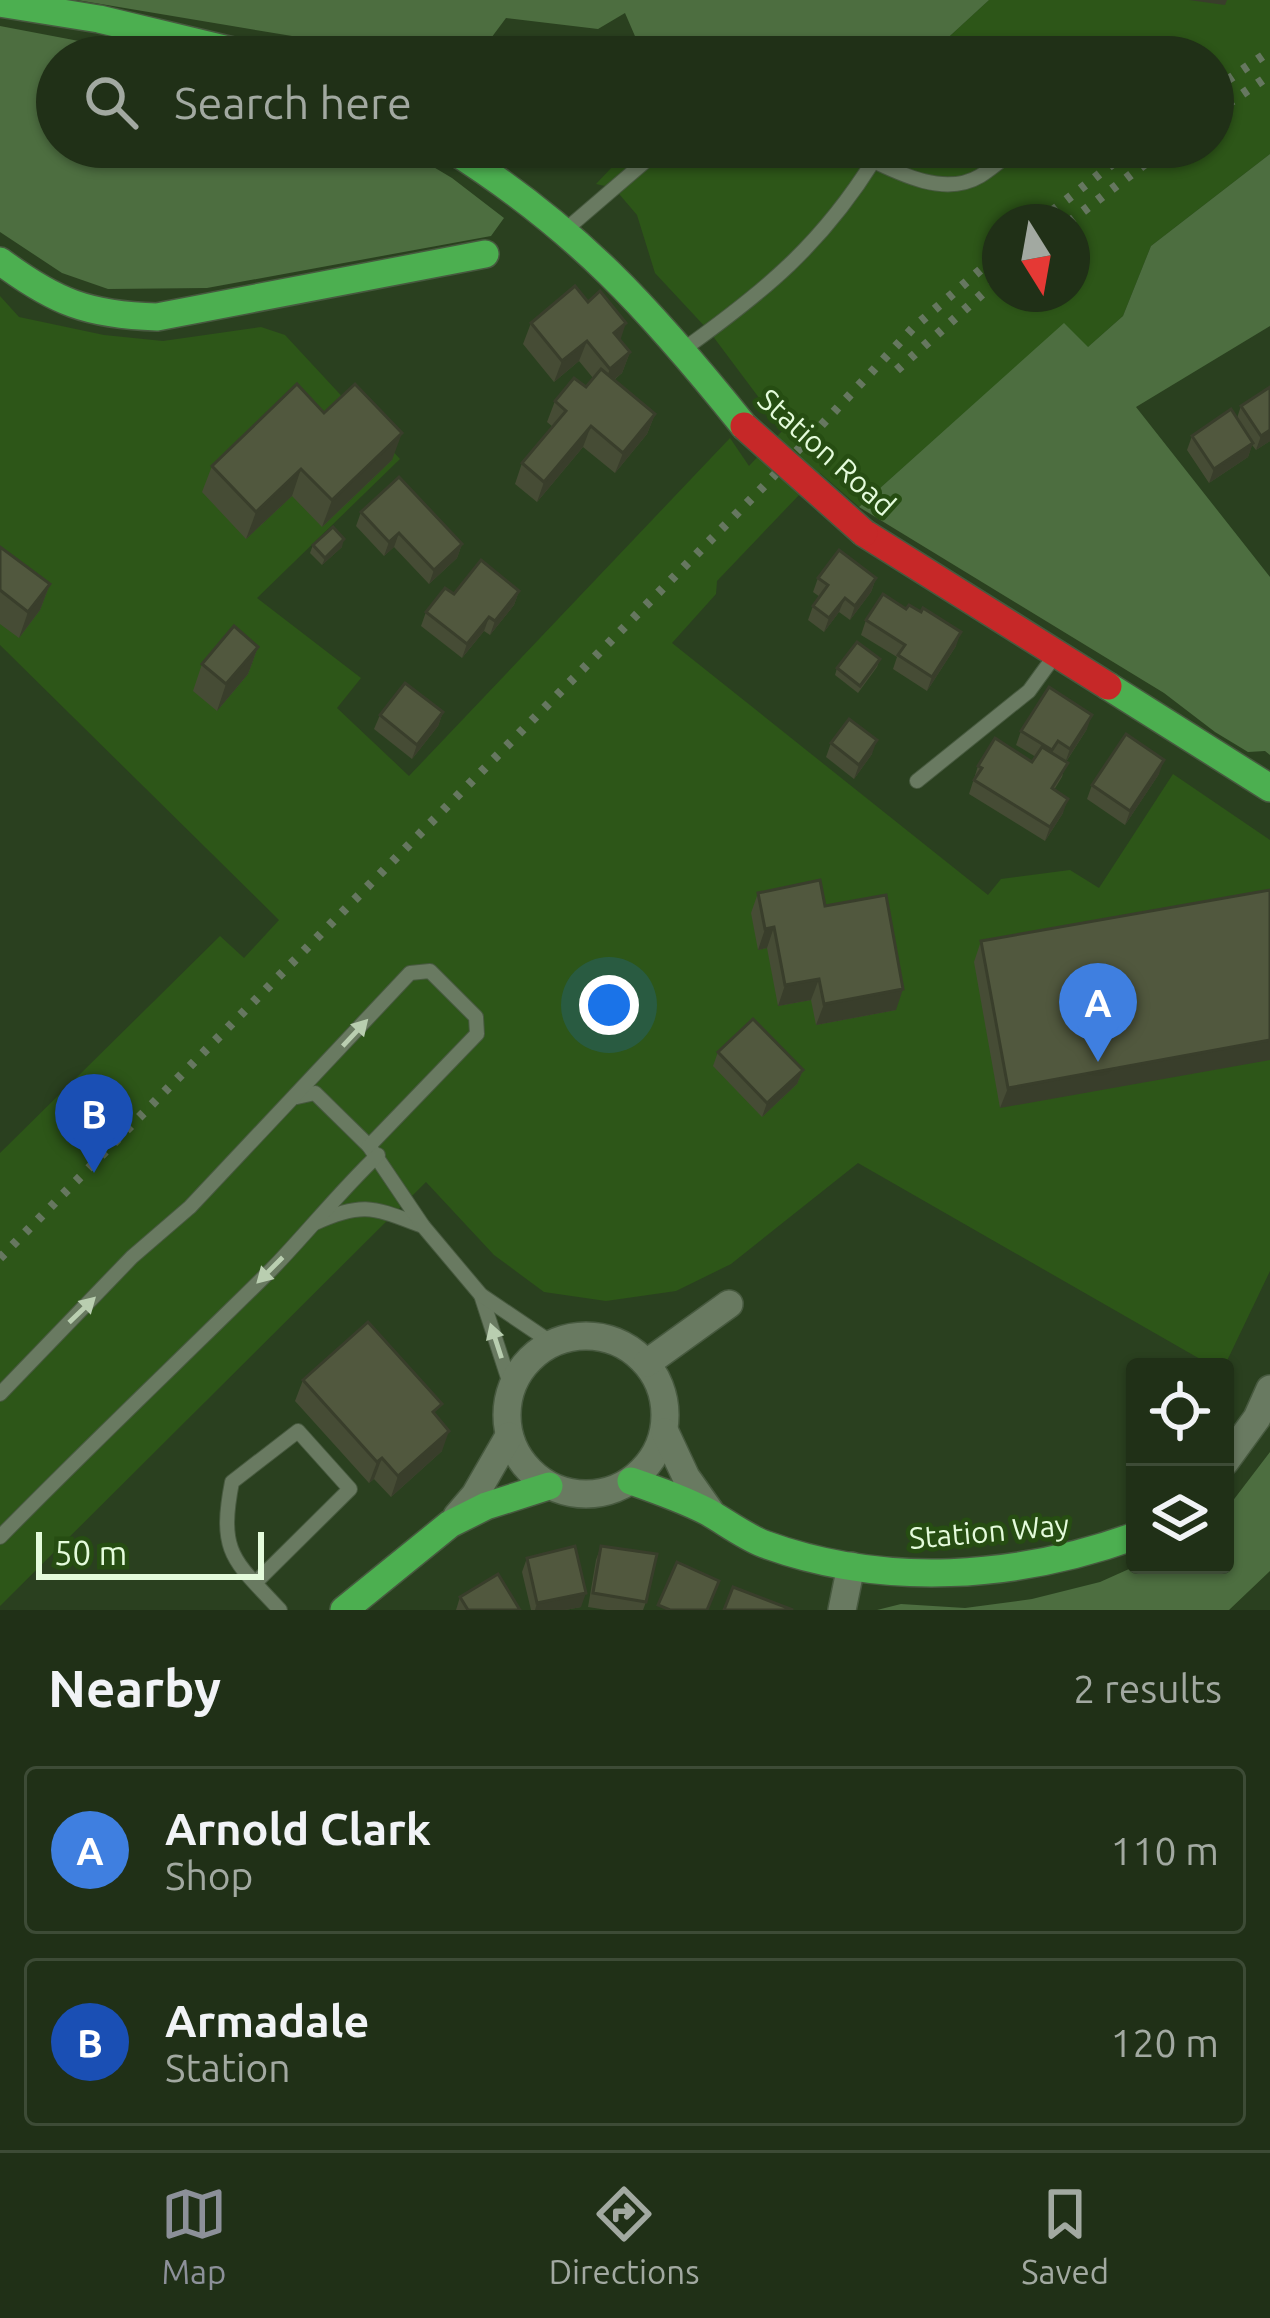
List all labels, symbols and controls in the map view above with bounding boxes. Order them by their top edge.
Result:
search box [36,36,1234,168]
icon: search [78,69,144,135]
text: Search here [174,77,412,128]
north arrow [982,204,1090,312]
street label: Station Road [751,382,903,522]
pin: A [1059,963,1137,1062]
your location [579,975,639,1035]
one-way arrow [341,1019,369,1048]
pin: B [55,1074,133,1173]
one-way arrow [256,1256,285,1284]
one-way arrow [67,1297,96,1325]
one-way arrow [486,1322,505,1359]
map controls [1126,1358,1234,1574]
button: locate [1126,1358,1234,1466]
button: layers [1126,1466,1234,1574]
street label: Station Way [908,1507,1070,1555]
scale bar [36,1526,264,1579]
text: 50 m [54,1534,127,1571]
text: Nearby [48,1659,221,1717]
text: 2 results [1073,1667,1222,1710]
text: Arnold Clark [165,1803,431,1854]
text: A [76,1829,104,1872]
text: 110 m [1110,1829,1219,1872]
text: Shop [165,1854,253,1897]
text: Armadale [165,1995,369,2046]
text: B [77,2021,103,2064]
text: 120 m [1110,2021,1219,2064]
text: Station [165,2046,291,2089]
tab: Map [161,2181,227,2290]
tab: Directions [549,2181,699,2290]
tab: Saved [1021,2181,1109,2290]

